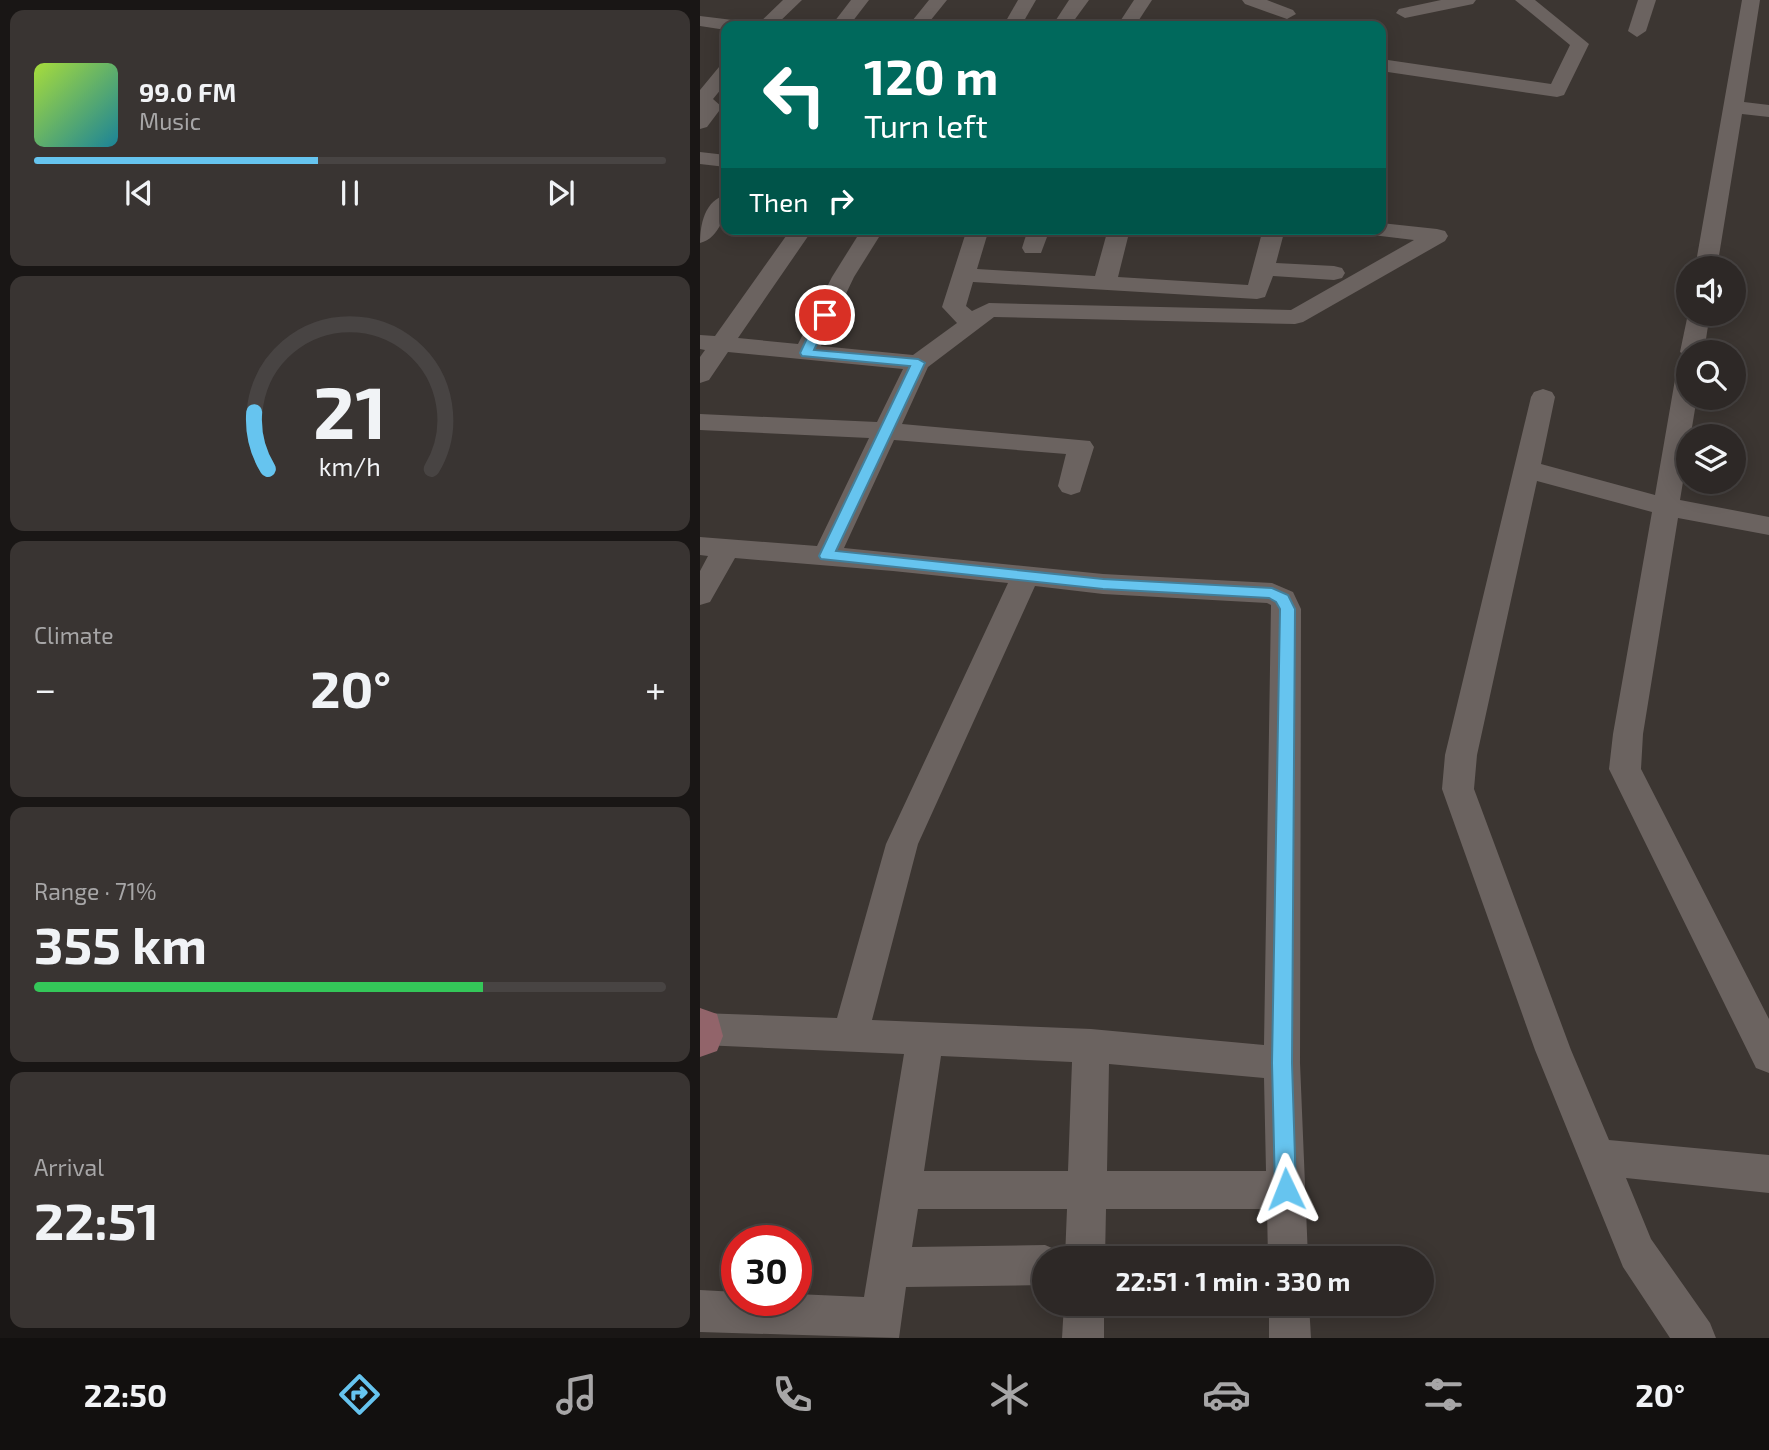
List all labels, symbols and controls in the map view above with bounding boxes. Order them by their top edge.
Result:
text: 120 m [864,46,998,105]
icon: left [749,49,840,140]
text: 99.0 FM [139,76,236,107]
text: Turn left [864,106,988,144]
text: Music [139,107,201,135]
icon: previous [120,174,158,212]
icon: pause [331,174,369,212]
icon: next [542,174,580,212]
icon: right [822,182,860,220]
text: Then [749,186,808,217]
map controls [1676,256,1746,494]
button: sound [1676,256,1746,326]
pin [795,285,855,345]
icon: arrive [806,296,844,334]
button: search [1676,340,1746,410]
text: 21 [313,367,387,455]
button: layers [1676,424,1746,494]
text: km/h [319,451,381,481]
text: Climate [34,621,114,649]
text: 20° [310,656,391,718]
text: − [34,665,56,711]
text: + [645,665,666,711]
text: Range · 71% [34,877,156,905]
text: 355 km [34,912,207,974]
position arrow [1249,1152,1323,1226]
text: Arrival [34,1153,104,1181]
text: 22:51 [34,1188,159,1250]
speed limit sign: 30 [721,1225,812,1316]
text: 22:51 · 1 min · 330 m [1116,1265,1350,1296]
icon: directions [335,1370,384,1419]
icon: music [552,1370,601,1419]
icon: phone [768,1370,817,1419]
icon: climate [985,1370,1034,1419]
icon: car [1202,1370,1251,1419]
icon: filters [1419,1370,1468,1419]
text: 22:50 [84,1375,167,1413]
text: 20° [1635,1375,1685,1413]

